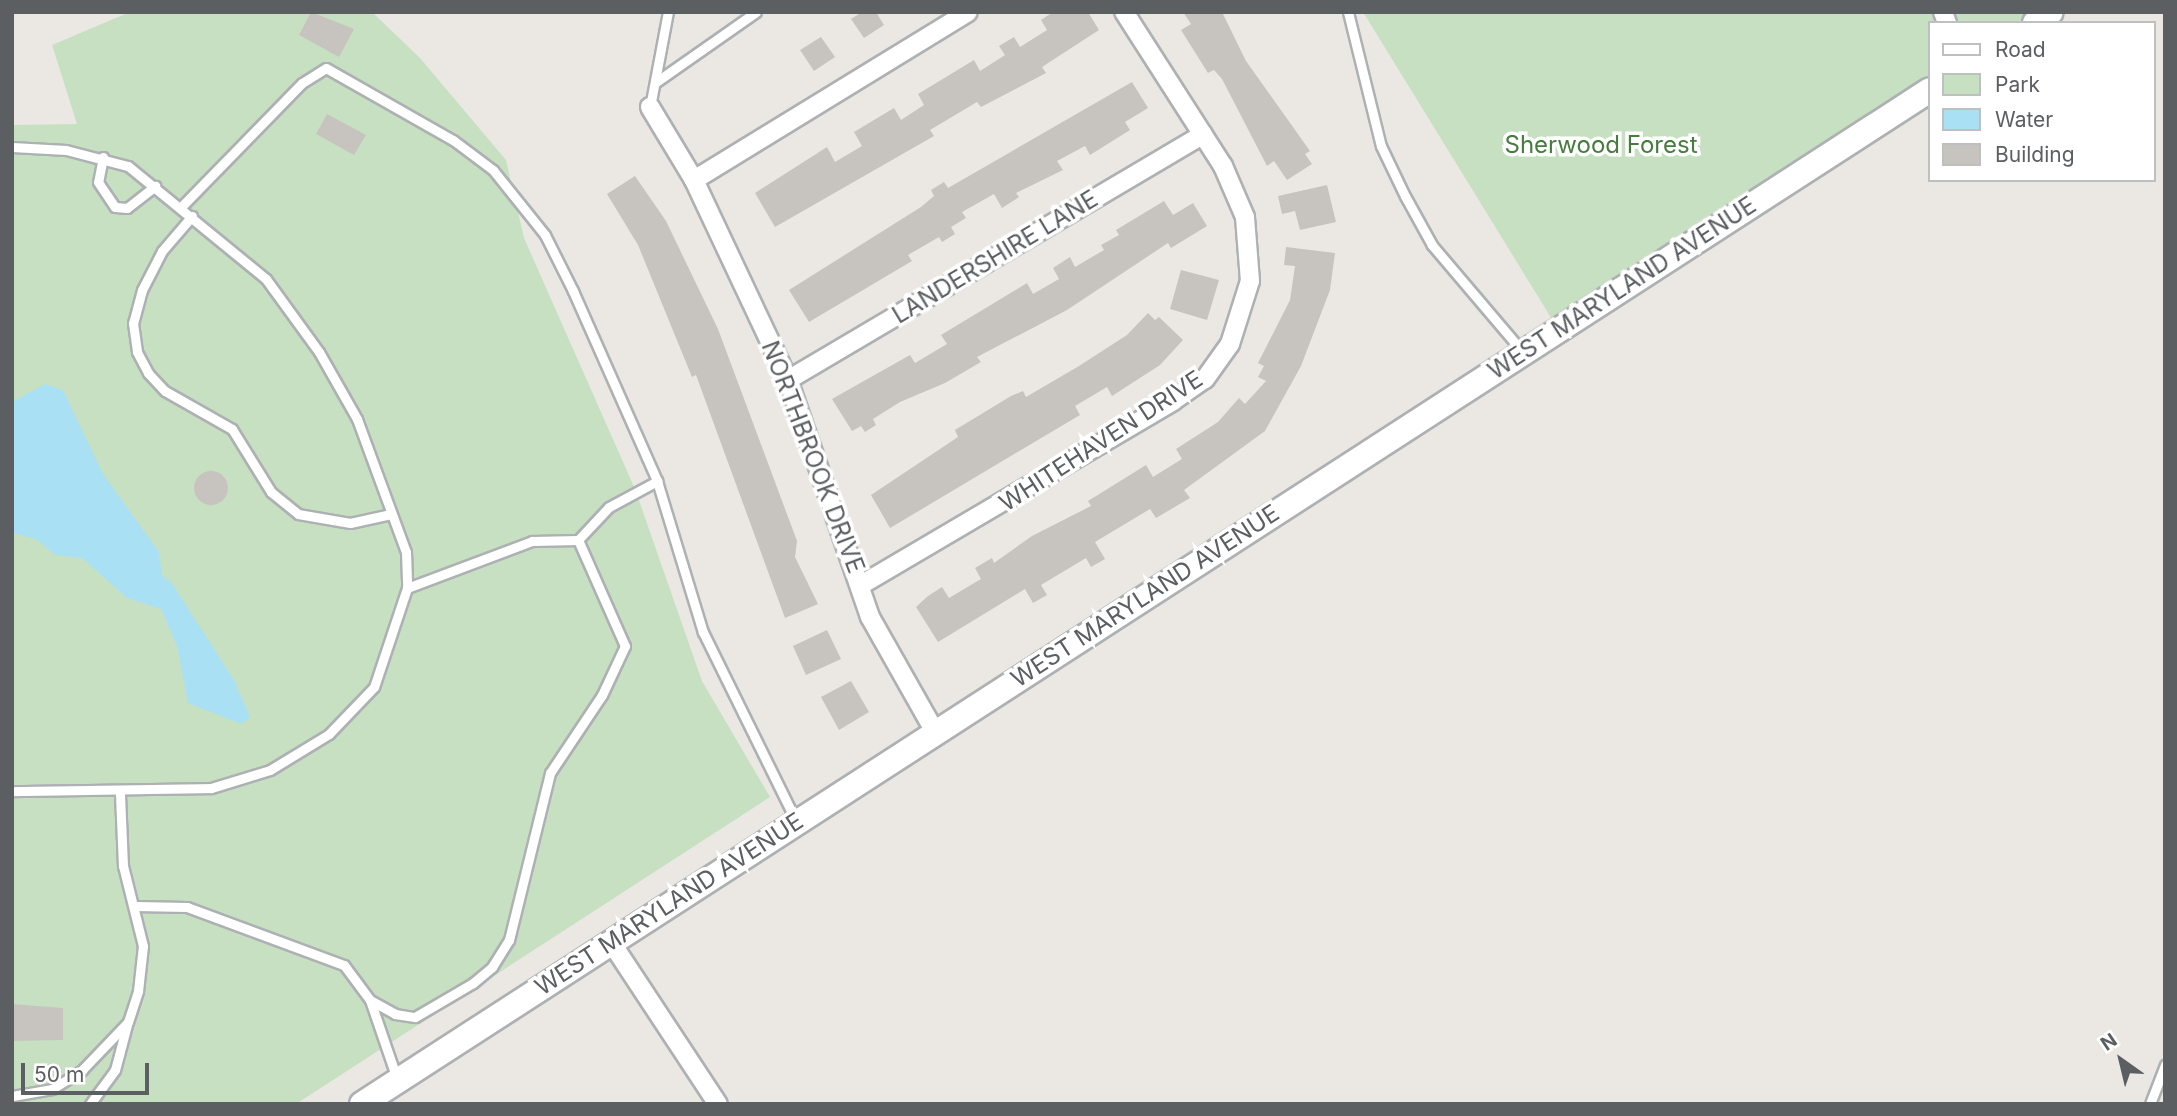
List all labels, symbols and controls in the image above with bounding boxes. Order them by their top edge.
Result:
legend [1928,21,2156,182]
text: Road [1995,37,2046,62]
text: Park [1995,72,2040,97]
text: Water [1995,107,2053,132]
park label: Sherwood Forest [1504,131,1698,159]
text: Building [1995,142,2075,167]
street label: LANDERSHIRE LANE [887,184,1103,330]
street label: WEST MARYLAND AVENUE [1483,191,1761,385]
street label: NORTHBROOK DRIVE [755,337,871,577]
street label: WHITEHAVEN DRIVE [994,364,1208,518]
street label: WEST MARYLAND AVENUE [1006,499,1284,693]
street label: WEST MARYLAND AVENUE [530,807,808,1001]
north arrow [2086,1025,2156,1095]
text: N [2097,1029,2121,1056]
scale bar [24,1050,152,1094]
text: 50 m [34,1062,84,1087]

